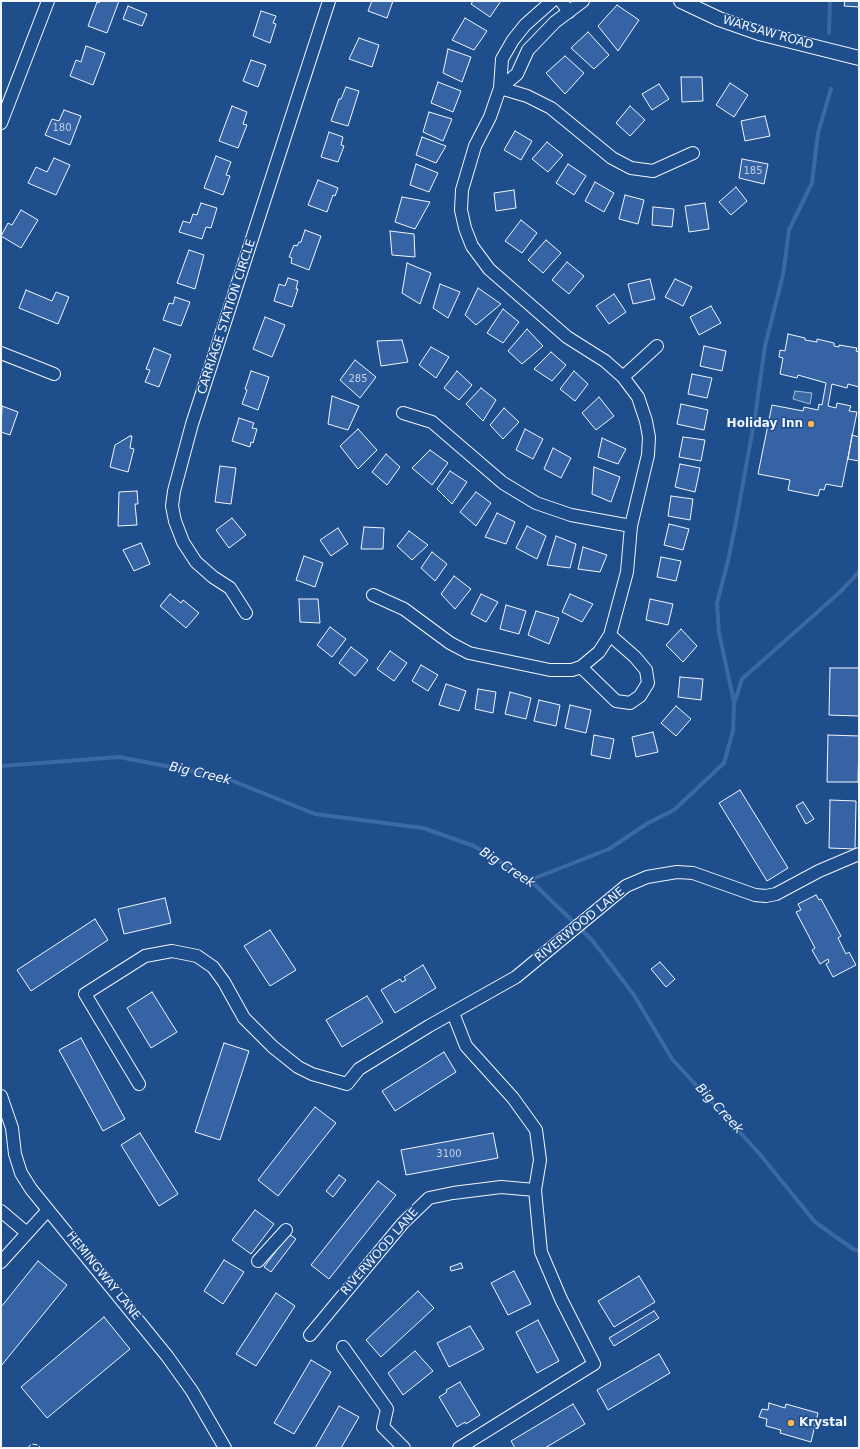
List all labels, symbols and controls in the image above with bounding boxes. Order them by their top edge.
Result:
street label: WARSAW ROAD [721,13,815,53]
house number: 180 [52,122,72,134]
house number: 185 [743,165,763,177]
street label: CARRIAGE STATION CIRCLE [195,238,259,396]
house number: 285 [348,373,368,385]
place label: Holiday Inn [727,417,803,431]
marker: Holiday Inn [806,419,816,429]
water label: Big Creek [168,759,232,789]
water label: Big Creek [476,844,538,892]
street label: RIVERWOOD LANE [532,884,628,966]
water label: Big Creek [692,1081,746,1137]
house number: 3100 [436,1148,462,1160]
street label: RIVERWOOD LANE [338,1205,422,1299]
street label: HEMINGWAY LANE [63,1229,143,1323]
place label: Krystal [799,1416,847,1430]
marker: Krystal [786,1418,796,1428]

